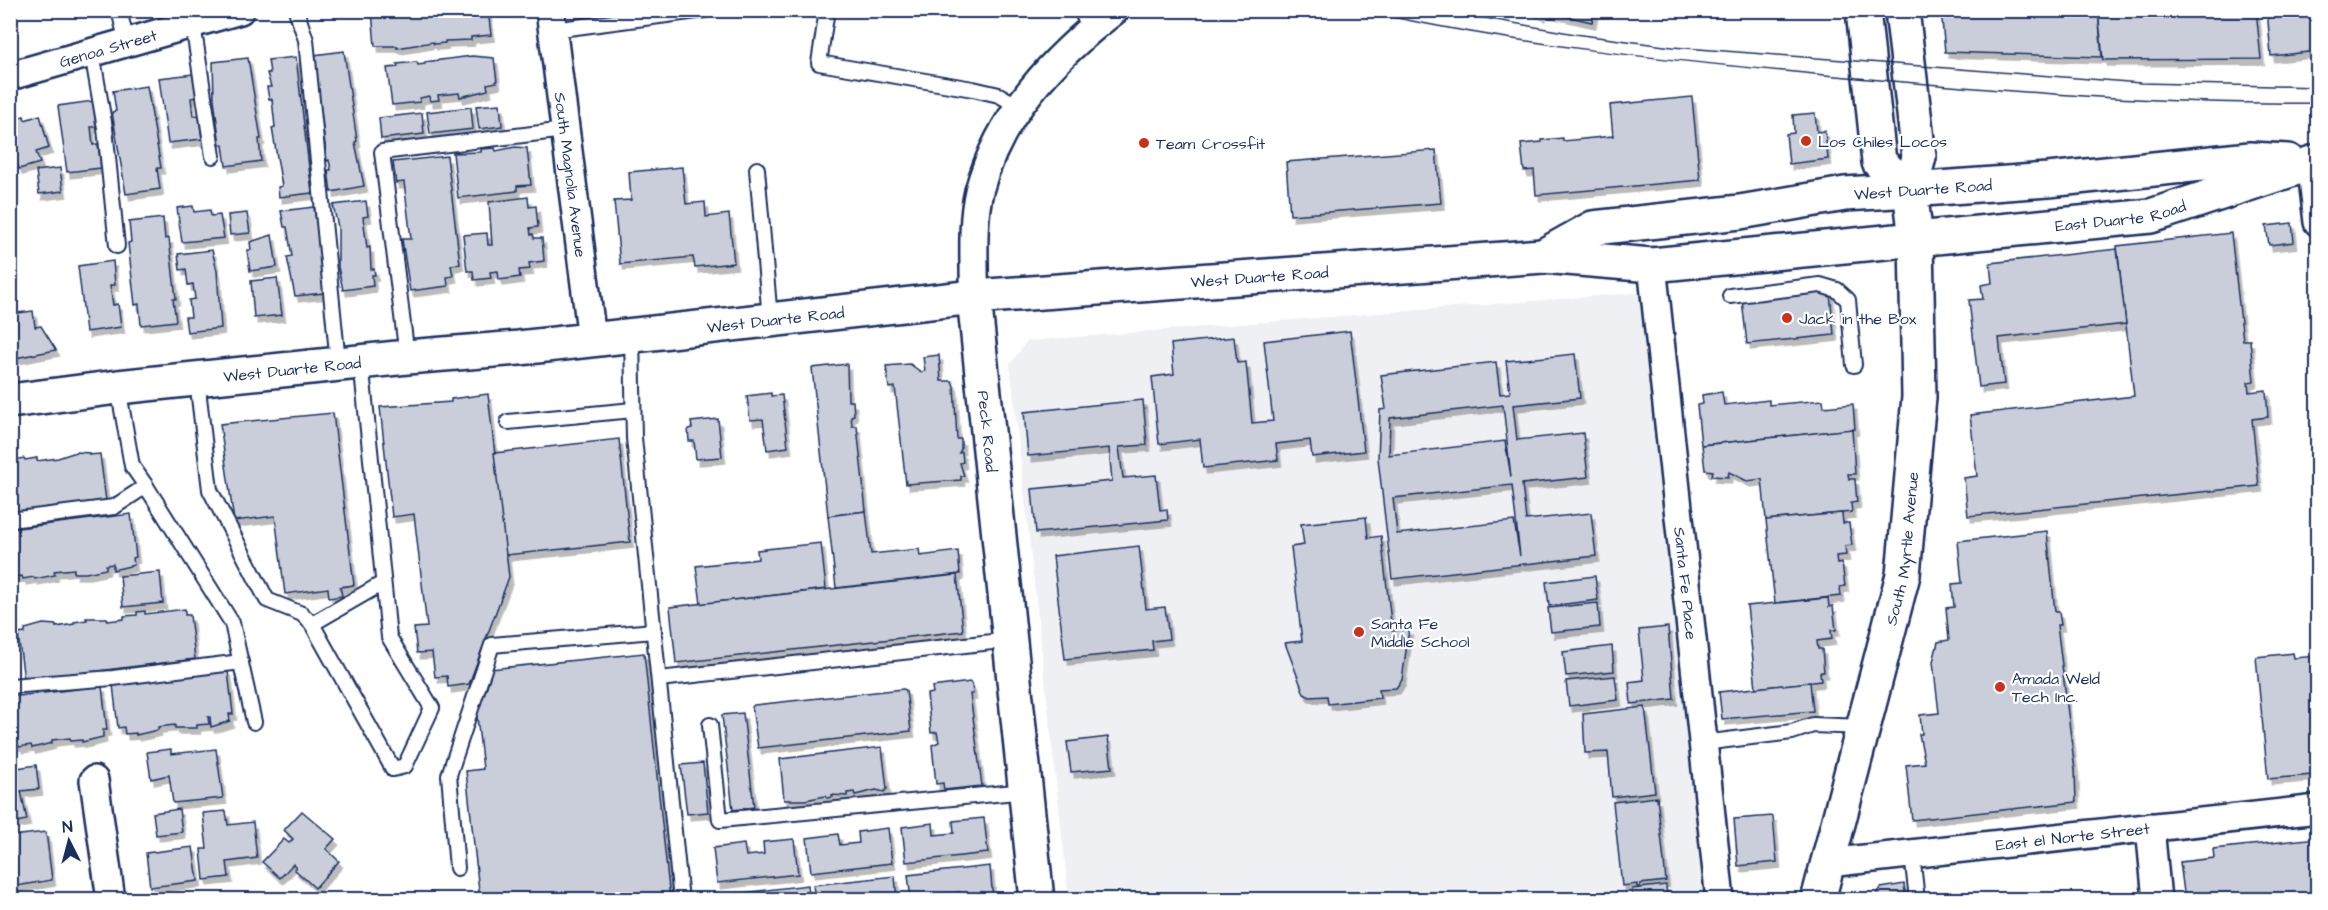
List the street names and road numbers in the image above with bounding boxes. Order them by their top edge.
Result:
street label: Genoa Street [57,24,160,73]
street label: South Magnolia Avenue [549,91,592,259]
street label: West Duarte Road [1853,174,1993,206]
street label: East Duarte Road [2054,195,2189,237]
street label: West Duarte Road [1190,261,1329,293]
street label: West Duarte Road [706,302,846,339]
street label: West Duarte Road [222,352,362,388]
street label: Peck Road [972,389,1002,473]
street label: South Myrtle Avenue [1880,471,1924,628]
street label: Santa Fe Place [1668,526,1702,641]
street label: East el Norte Street [1994,818,2151,856]

